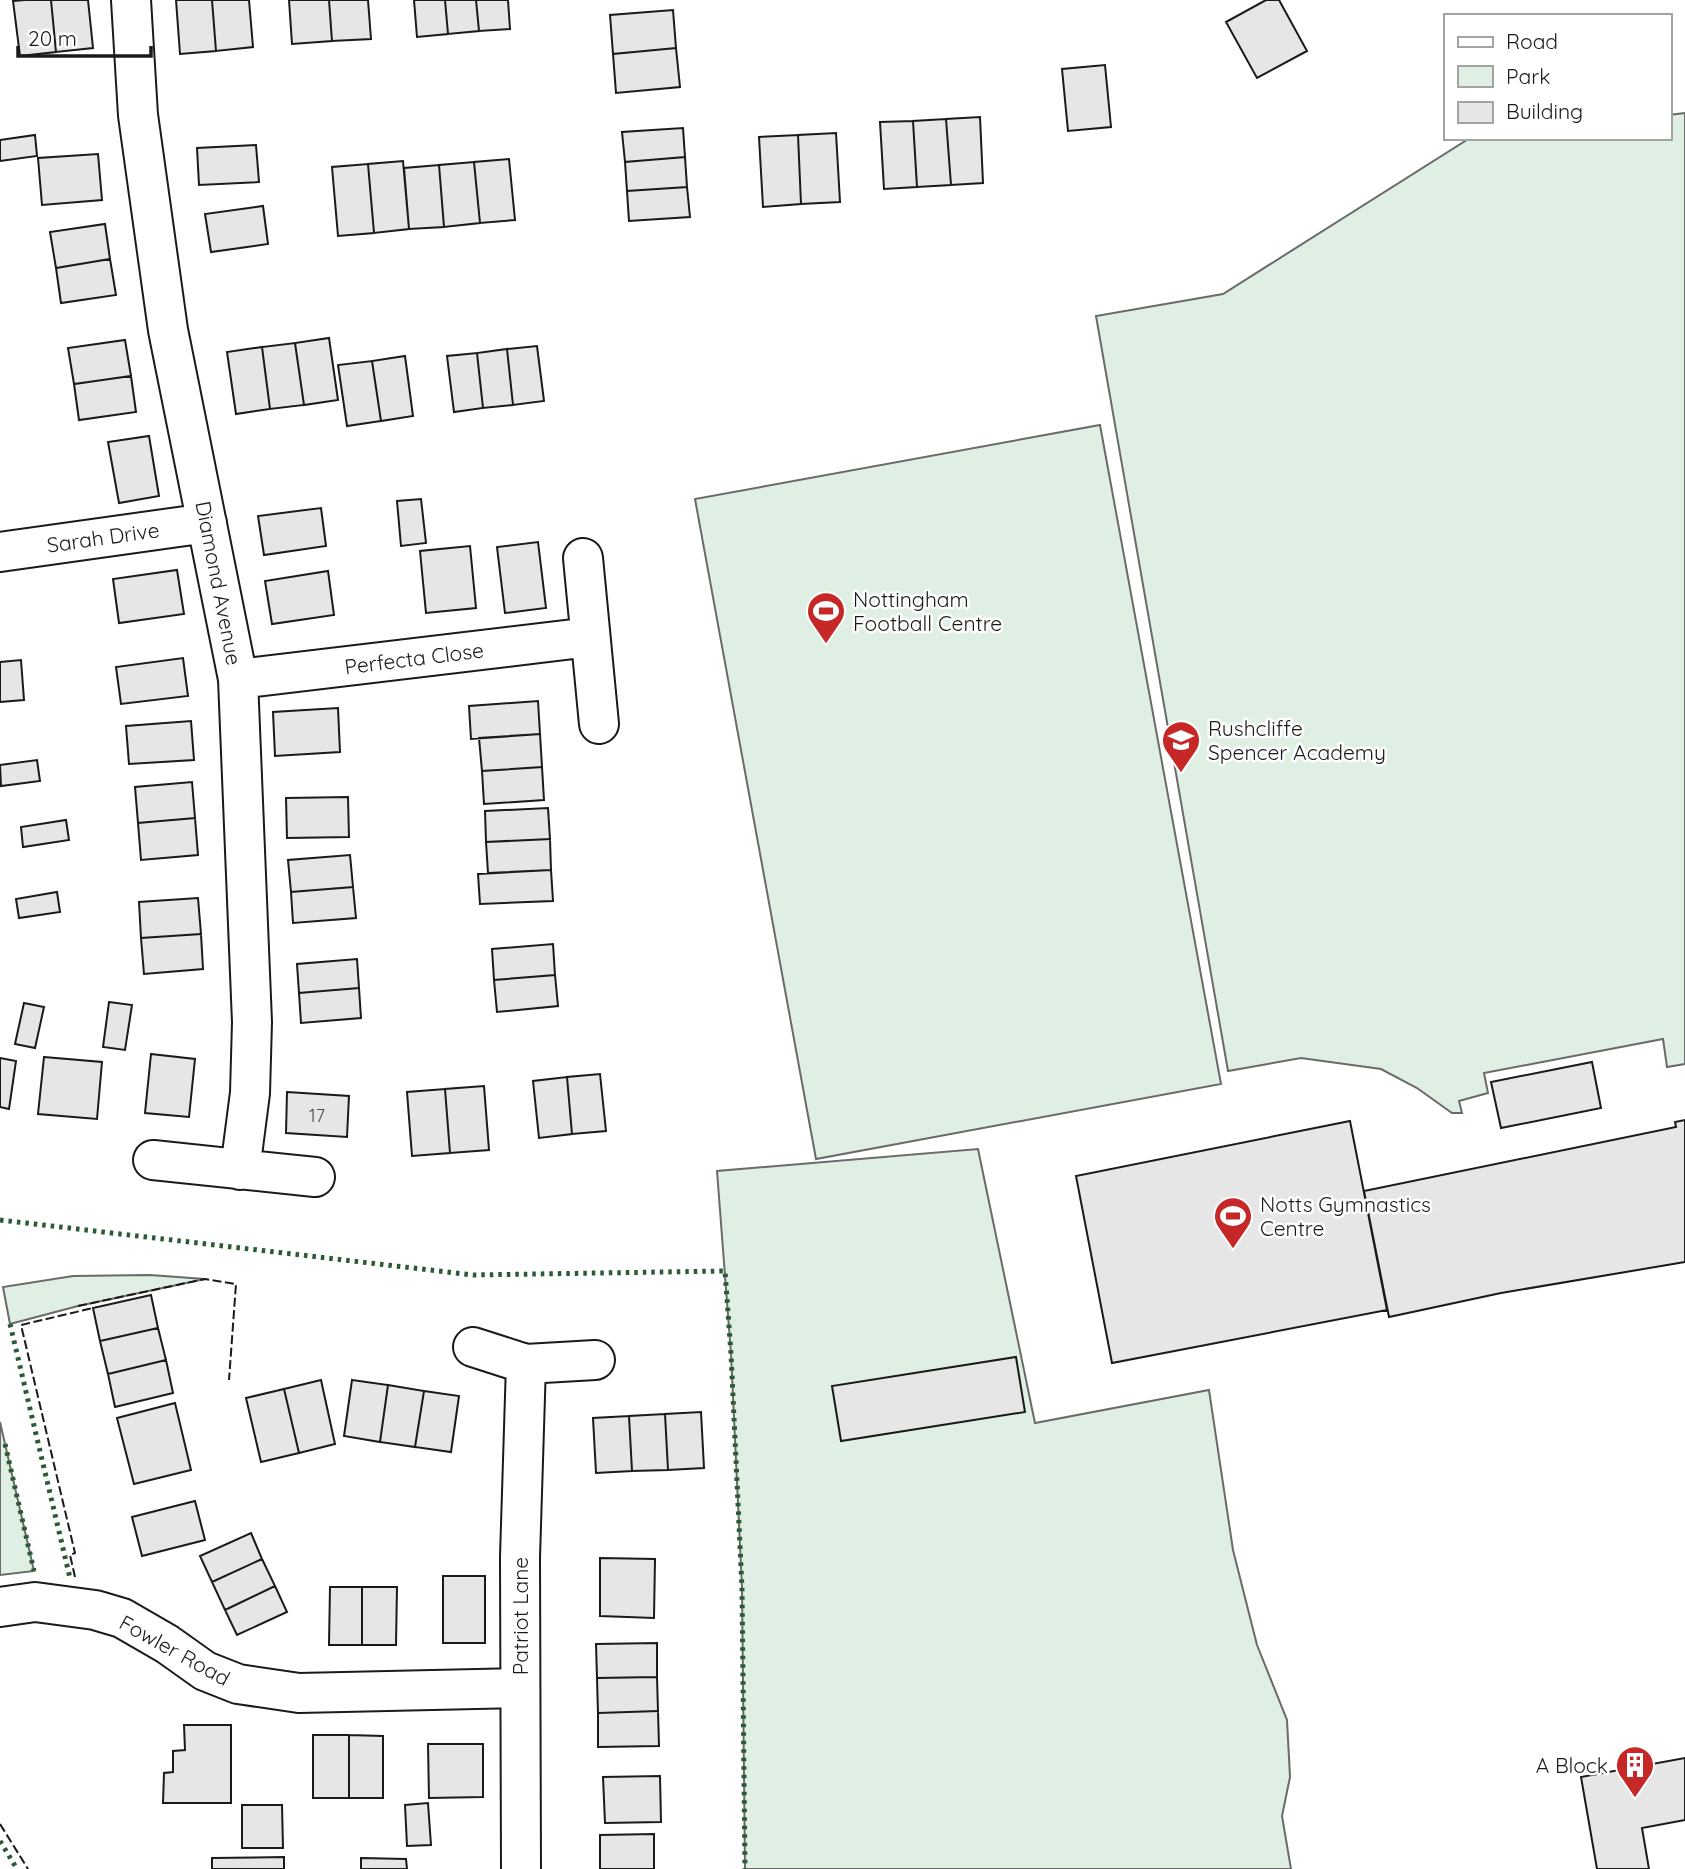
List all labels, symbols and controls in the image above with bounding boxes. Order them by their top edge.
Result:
scale bar [18,14,150,58]
legend [1444,14,1671,140]
text: 20 m [28,25,77,51]
text: Road [1506,28,1558,54]
text: Park [1506,63,1550,89]
text: Building [1506,98,1583,124]
street label: Diamond Avenue [190,499,248,667]
street label: Sarah Drive [45,516,161,558]
place label: Nottingham Football Centre [853,586,1002,636]
sports icon: Nottingham Football Centre [805,590,847,645]
street label: Perfecta Close [343,637,485,679]
place label: Rushcliffe Spencer Academy [1208,715,1386,765]
school or university icon: Rushcliffe Spencer Academy [1160,719,1202,774]
house number: 17 [309,1104,325,1127]
place label: Notts Gymnastics Centre [1260,1191,1431,1241]
sports icon: Notts Gymnastics Centre [1212,1195,1254,1250]
street label: Patriot Lane [507,1557,533,1675]
street label: Fowler Road [115,1609,235,1691]
building icon: A Block [1614,1744,1656,1799]
place label: A Block [1536,1752,1608,1778]

